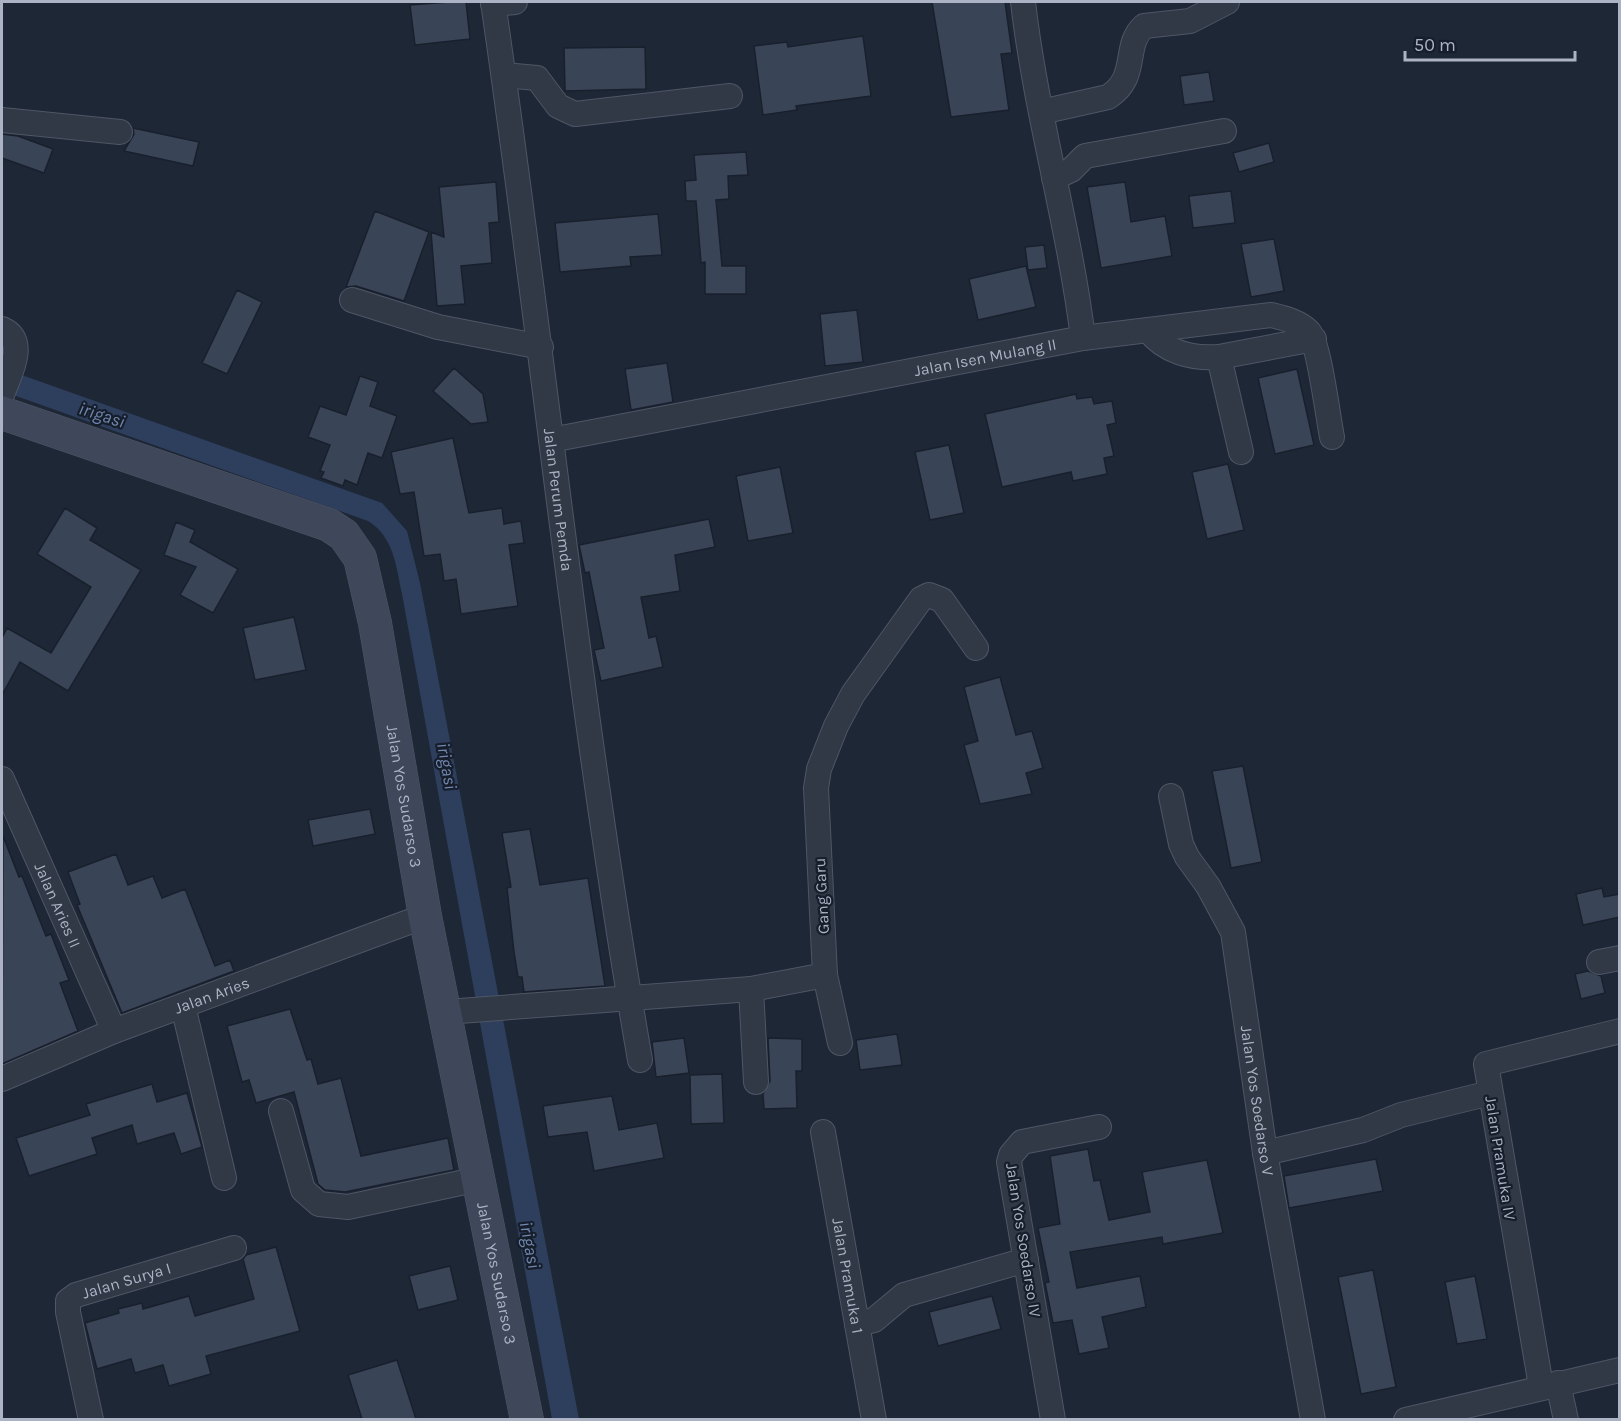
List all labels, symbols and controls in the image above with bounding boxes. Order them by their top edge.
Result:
scale bar [1405,24,1574,62]
text: 50 m [1414,34,1456,56]
street label: Jalan Isen Mulang II [912,334,1058,380]
water label: irigasi [76,397,128,433]
street label: Jalan Perum Pemda [540,427,577,572]
street label: Jalan Yos Sudarso 3 [383,723,426,869]
water label: irigasi [432,741,462,791]
street label: Gang Garu [810,857,833,935]
street label: Jalan Aries II [30,860,85,951]
street label: Jalan Aries [172,973,252,1018]
street label: Jalan Yos Soedarso V [1237,1024,1278,1177]
street label: Jalan Pramuka IV [1481,1095,1520,1221]
street label: Jalan Yos Soedarso IV [1002,1162,1045,1319]
street label: Jalan Yos Sudarso 3 [473,1200,520,1346]
street label: Jalan Pramuka 1 [828,1217,868,1335]
water label: irigasi [515,1220,545,1271]
street label: Jalan Surya I [80,1258,173,1303]

